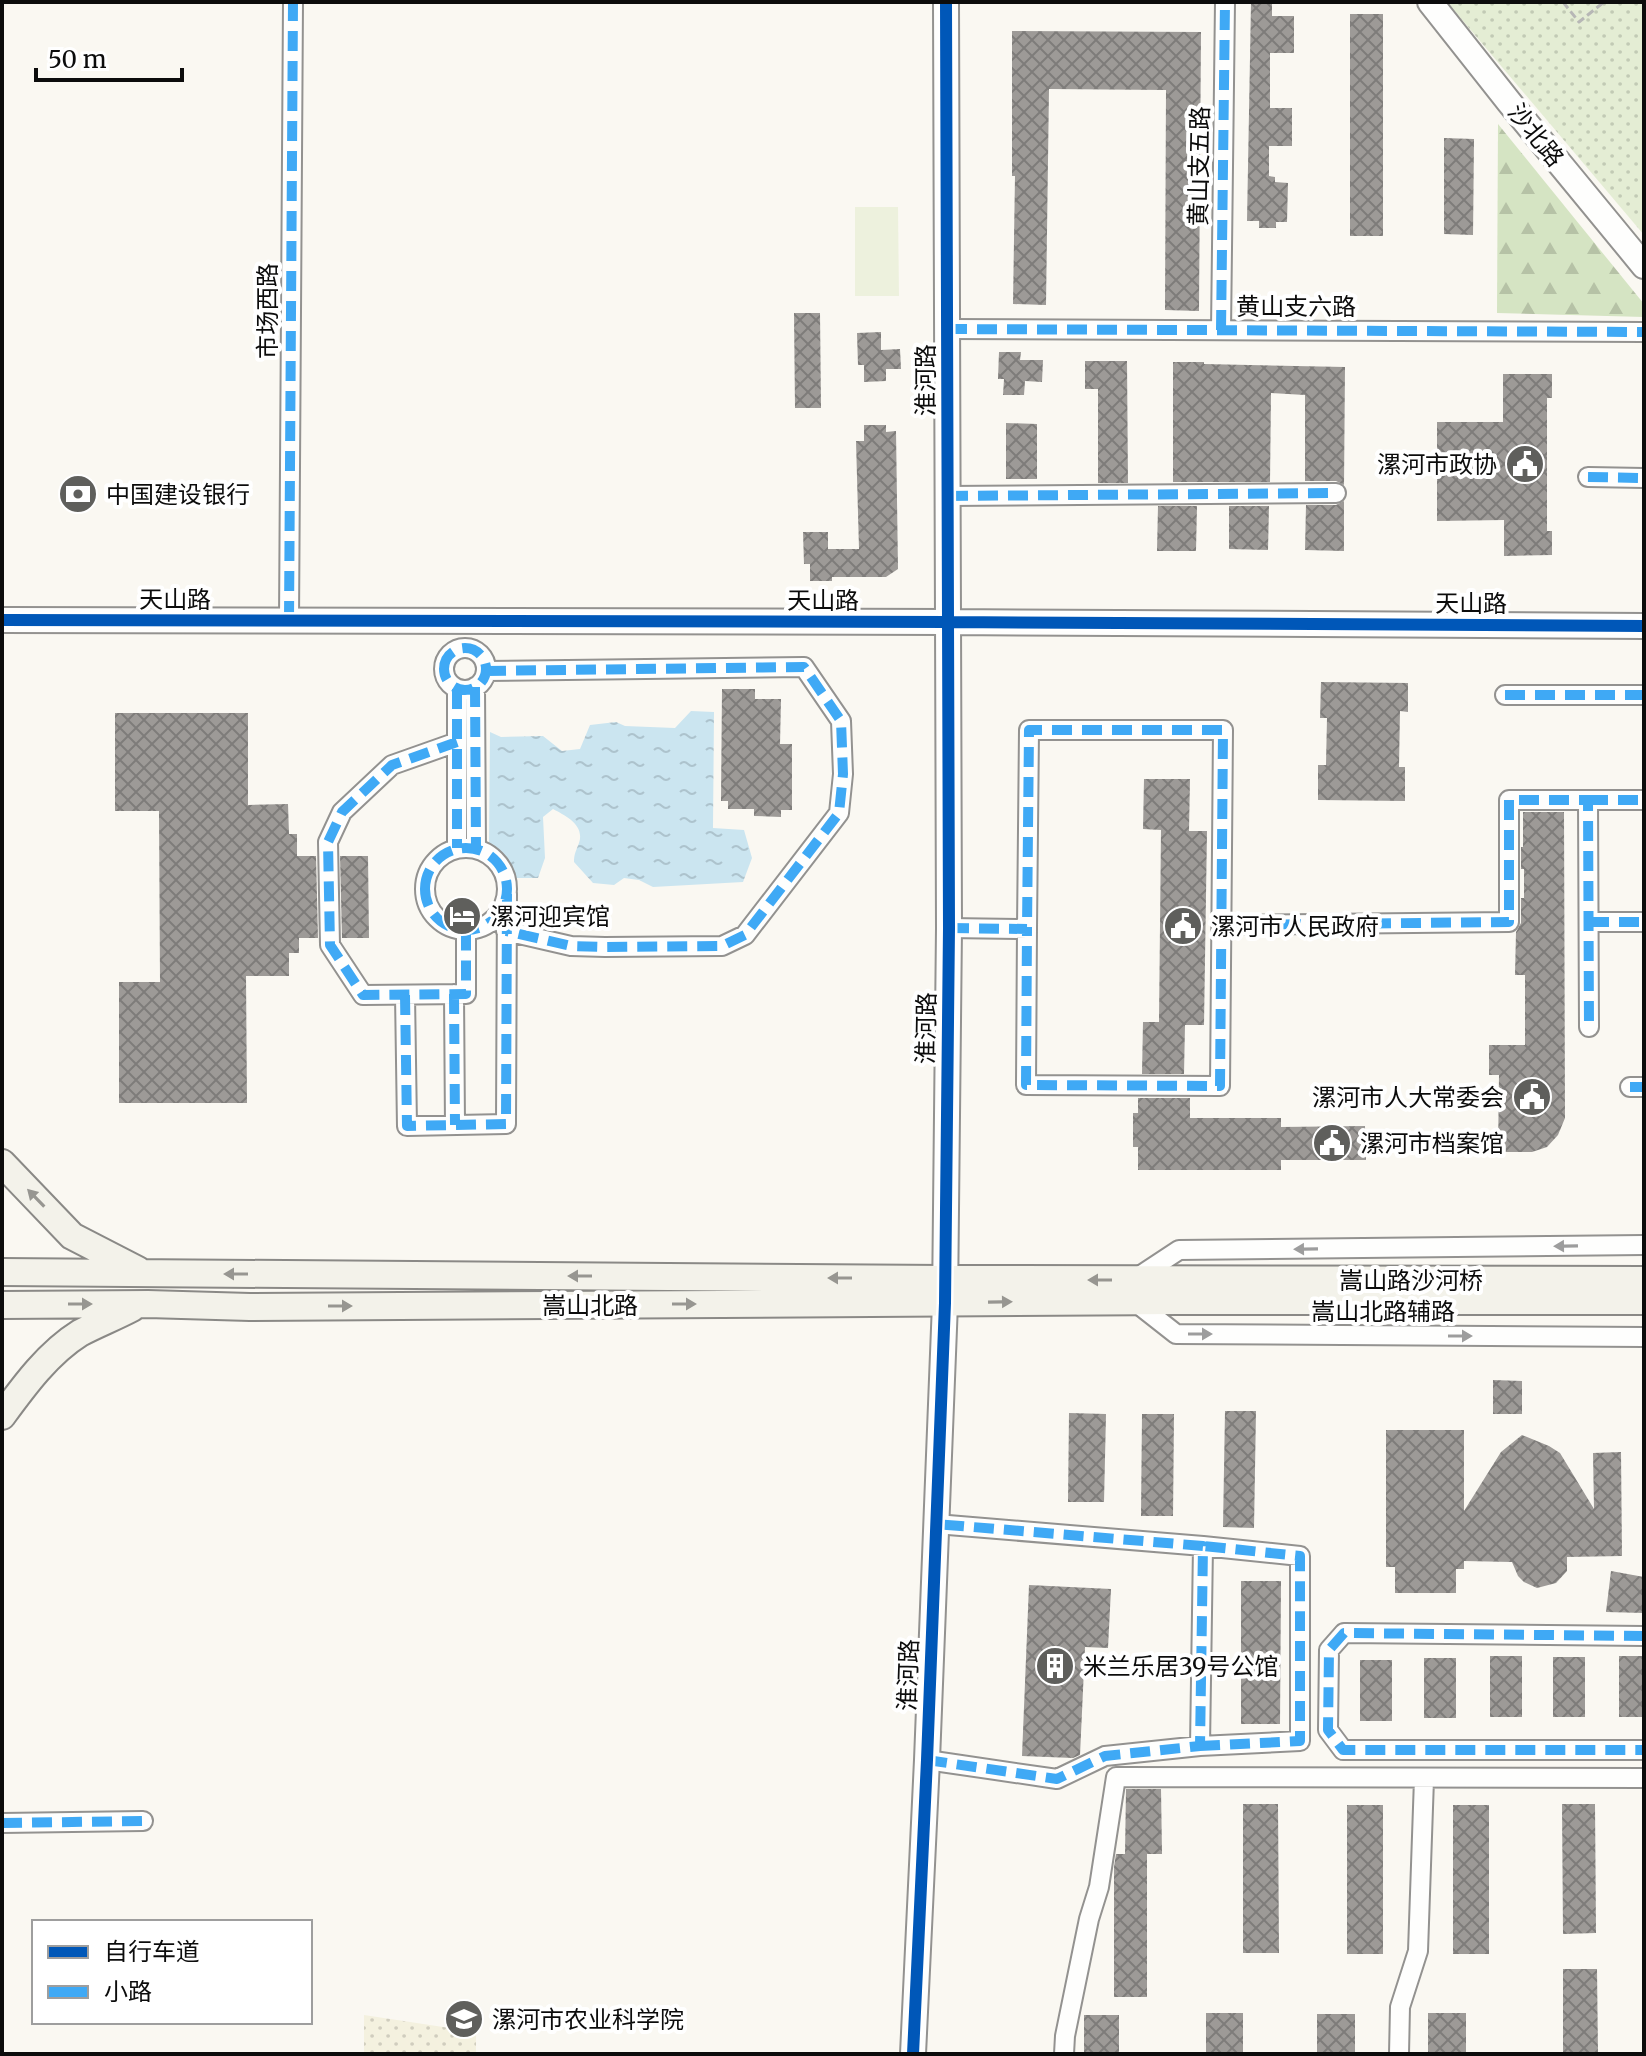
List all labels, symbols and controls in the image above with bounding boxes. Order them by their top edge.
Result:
scale bar [36,32,182,82]
text: 50 m [48,44,107,75]
street label: 沙北路 [1501,97,1571,173]
street label: 黄山支五路 [1182,106,1216,226]
street label: 市场西路 [252,263,283,359]
street label: 黄山支六路 [1236,291,1356,322]
street label: 淮河路 [910,344,941,416]
public building icon: 漯河市政协 [1504,443,1546,485]
place label: 漯河市政协 [1377,449,1497,480]
bank icon: 中国建设银行 [57,473,99,515]
place label: 中国建设银行 [106,479,250,510]
street label: 天山路 [139,584,211,615]
street label: 天山路 [787,585,859,616]
street label: 天山路 [1435,588,1507,619]
hotel icon: 漯河迎宾馆 [441,895,483,937]
place label: 漯河迎宾馆 [490,901,610,932]
public building icon: 漯河市人民政府 [1162,905,1204,947]
place label: 漯河市人民政府 [1211,911,1379,942]
street label: 淮河路 [910,992,942,1064]
public building icon: 漯河市人大常委会 [1511,1076,1553,1118]
place label: 漯河市人大常委会 [1312,1082,1504,1113]
public building icon: 漯河市档案馆 [1311,1122,1353,1164]
place label: 漯河市档案馆 [1360,1128,1504,1159]
one-way arrow [27,1189,46,1208]
one-way arrow [1553,1240,1578,1252]
one-way arrow [1293,1243,1318,1255]
street label: 嵩山路沙河桥 [1339,1265,1483,1296]
one-way arrow [223,1268,248,1280]
one-way arrow [567,1270,592,1283]
one-way arrow [827,1272,852,1284]
one-way arrow [1087,1274,1112,1286]
street label: 嵩山北路 [542,1290,638,1321]
one-way arrow [988,1296,1013,1309]
street label: 嵩山北路辅路 [1311,1296,1455,1327]
one-way arrow [68,1298,93,1311]
one-way arrow [672,1298,697,1310]
one-way arrow [328,1300,353,1312]
one-way arrow [1188,1328,1213,1340]
one-way arrow [1448,1330,1473,1342]
street label: 淮河路 [891,1638,925,1712]
building icon: 米兰乐居39号公馆 [1034,1645,1076,1687]
place label: 米兰乐居39号公馆 [1083,1651,1279,1682]
legend [32,1920,312,2024]
text: 自行车道 [104,1936,200,1967]
text: 小路 [104,1976,152,2007]
school or university icon: 漯河市农业科学院 [443,1998,485,2040]
place label: 漯河市农业科学院 [492,2004,684,2035]

